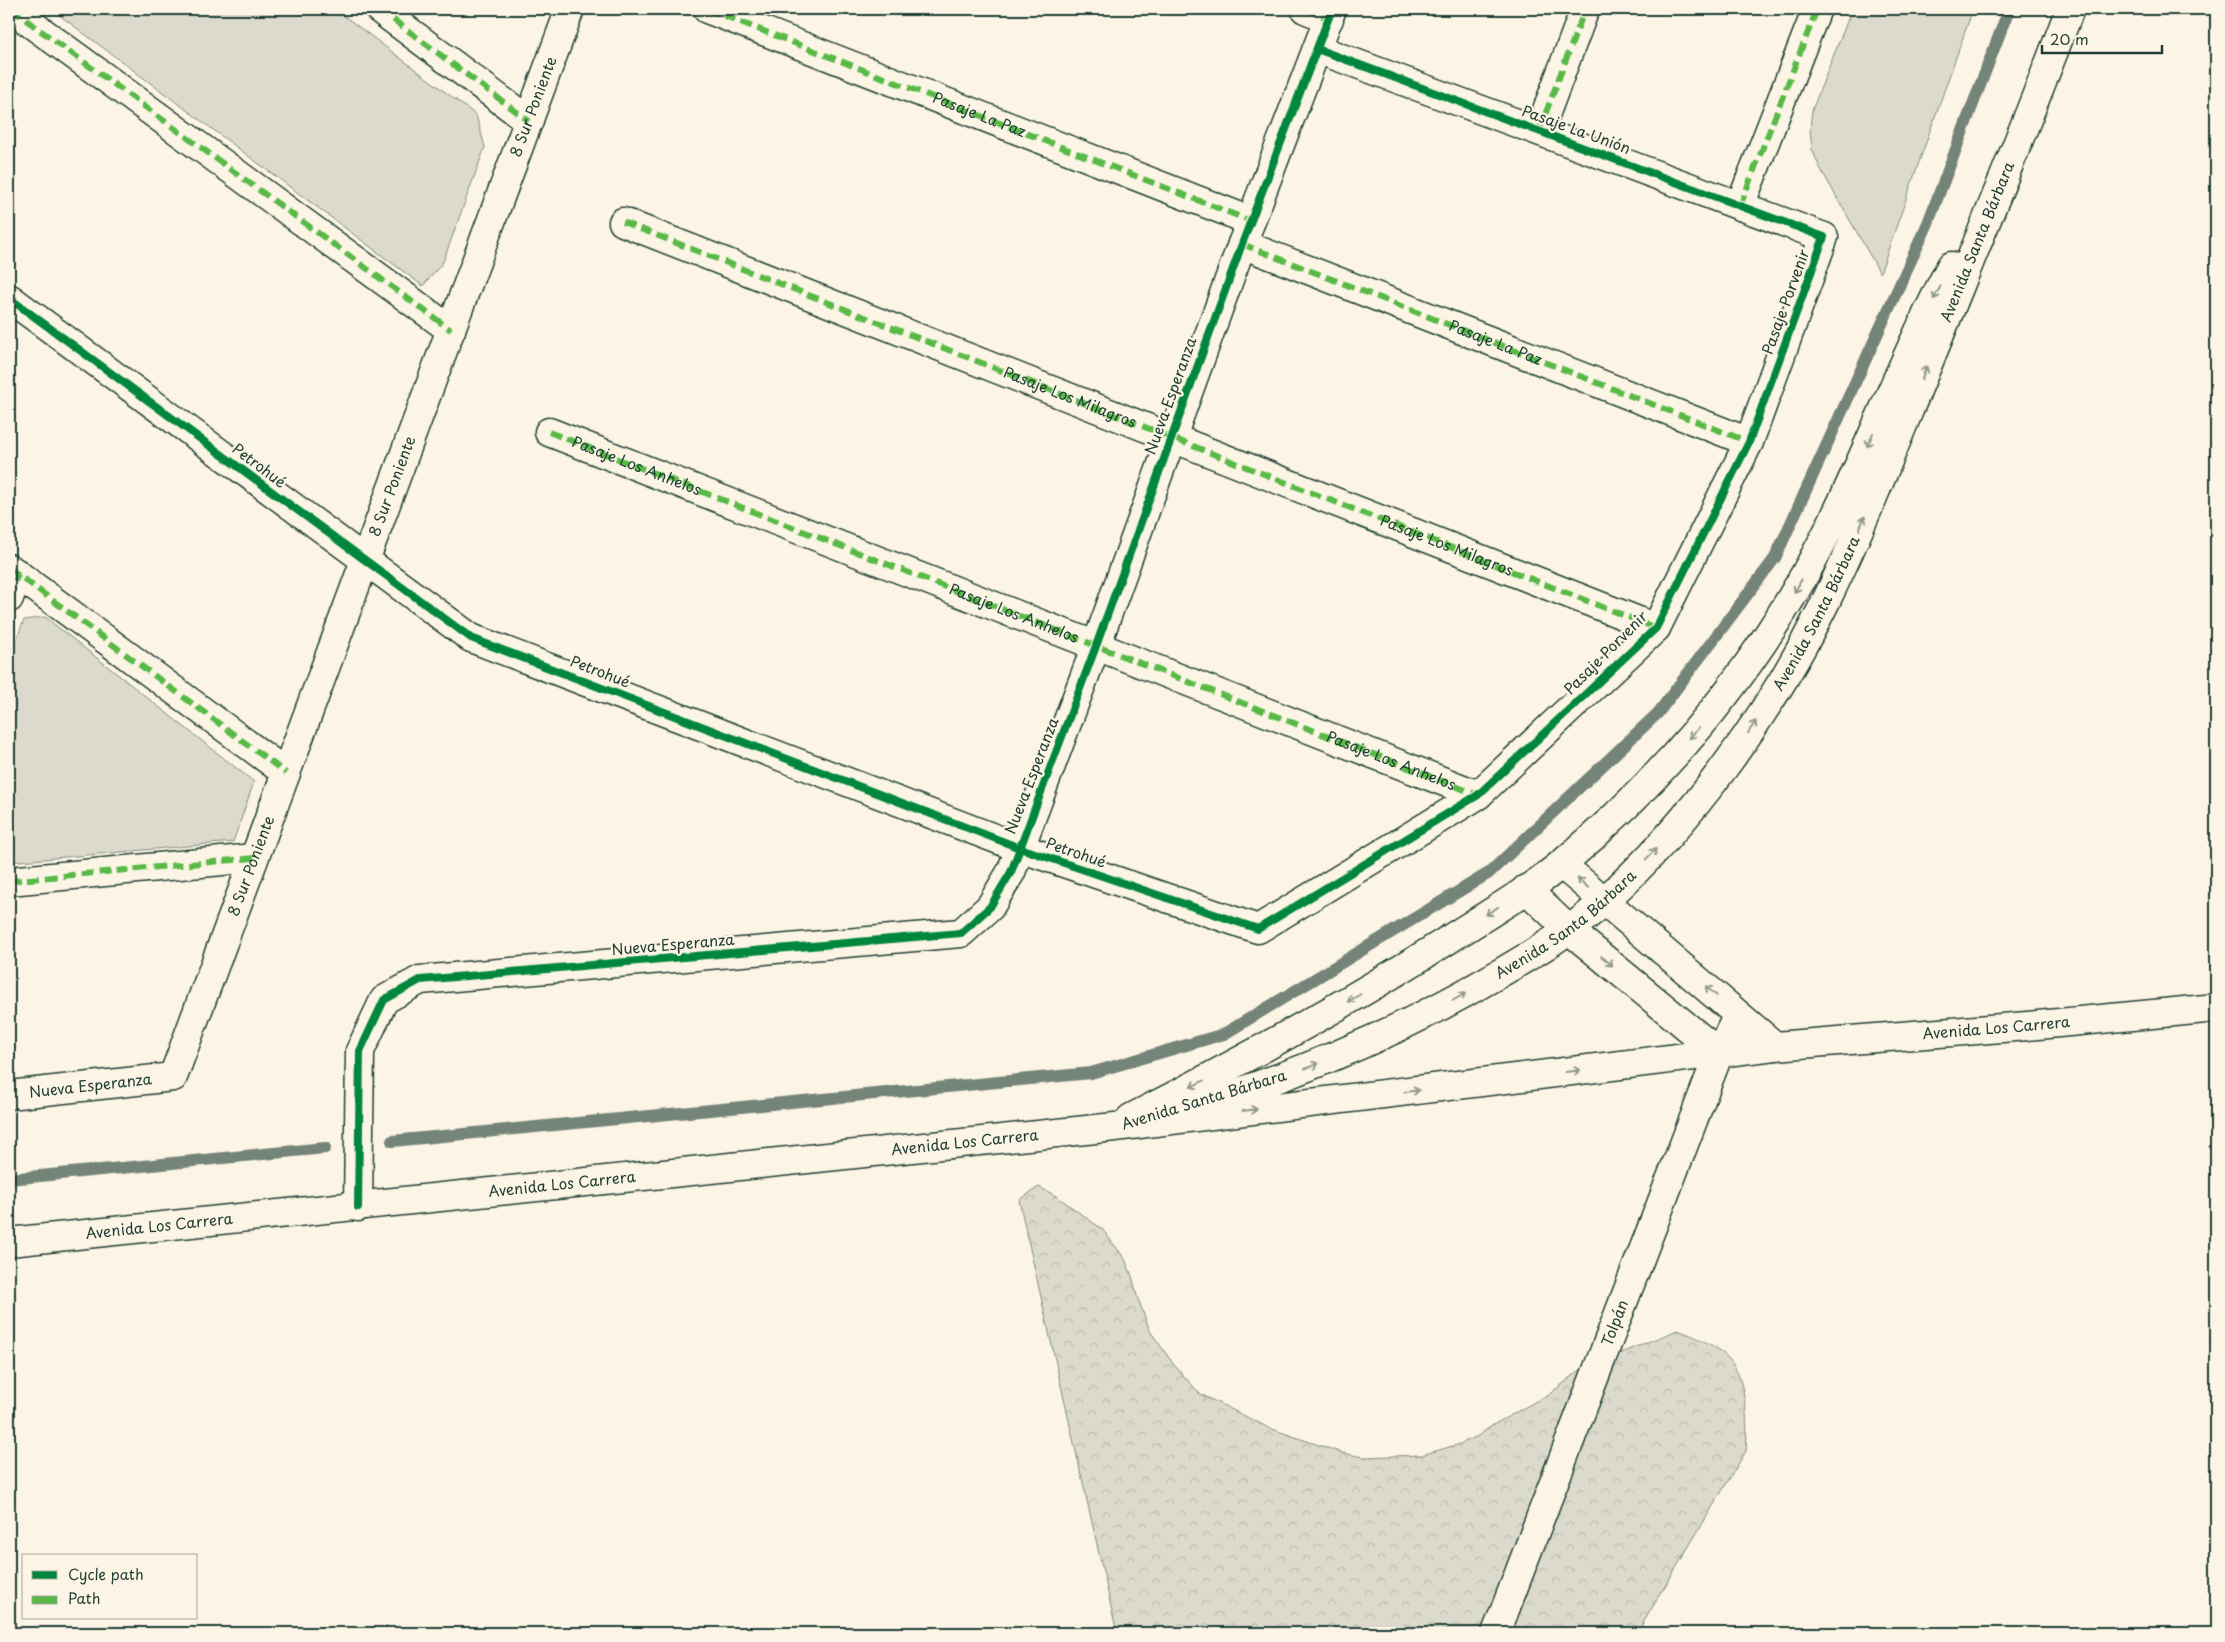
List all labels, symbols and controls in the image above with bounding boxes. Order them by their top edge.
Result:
scale bar [2042,22,2162,54]
text: 20 m [2050,27,2089,50]
street label: 8 Sur Poniente [503,53,561,160]
street label: Pasaje La Paz [930,85,1030,142]
street label: Pasaje La Unión [1519,98,1634,159]
street label: Avenida Santa Bárbara [1933,157,2019,325]
street label: Pasaje Porvenir [1755,245,1814,357]
one-way arrow [1932,285,1942,300]
street label: Pasaje La Paz [1446,313,1546,370]
street label: Nueva Esperanza [1138,333,1202,457]
street label: Pasaje Los Milagros [1000,360,1140,433]
one-way arrow [1920,366,1929,381]
street label: Pasaje Los Anhelos [569,429,705,501]
street label: 8 Sur Poniente [362,432,420,540]
one-way arrow [1864,432,1874,447]
street label: Petrohué [228,437,292,493]
street label: Pasaje Los Milagros [1377,508,1517,581]
one-way arrow [1858,516,1867,531]
street label: Avenida Santa Bárbara [1766,531,1865,695]
street label: Pasaje Los Anhelos [946,577,1083,648]
one-way arrow [1793,579,1803,594]
street label: Pasaje Porvenir [1558,605,1652,699]
street label: Petrohué [567,649,634,693]
street label: Nueva Esperanza [998,713,1064,837]
one-way arrow [1747,721,1757,735]
street label: Pasaje Los Anhelos [1323,724,1460,795]
one-way arrow [1688,726,1699,739]
street label: 8 Sur Poniente [221,812,279,919]
street label: Petrohué [1043,830,1110,873]
one-way arrow [1645,848,1657,860]
street label: Avenida Santa Bárbara [1490,863,1641,984]
one-way arrow [1577,878,1590,889]
one-way arrow [1485,906,1499,917]
street label: Nueva Esperanza [610,927,736,960]
one-way arrow [1600,955,1613,966]
one-way arrow [1704,986,1717,997]
one-way arrow [1451,992,1466,1002]
one-way arrow [1348,993,1362,1003]
street label: Avenida Los Carrera [1922,1009,2072,1044]
one-way arrow [1304,1061,1319,1070]
street label: Avenida Santa Bárbara [1118,1062,1289,1135]
street label: Nueva Esperanza [28,1066,154,1103]
one-way arrow [1565,1066,1581,1076]
one-way arrow [1189,1079,1204,1089]
one-way arrow [1403,1085,1419,1095]
one-way arrow [1242,1105,1258,1115]
street label: Avenida Los Carrera [890,1122,1040,1160]
street label: Avenida Los Carrera [487,1164,637,1202]
street label: Avenida Los Carrera [84,1206,235,1244]
street label: Tolpán [1594,1296,1633,1349]
legend [22,1554,198,1620]
text: Cycle path [68,1562,144,1585]
text: Path [68,1586,100,1609]

